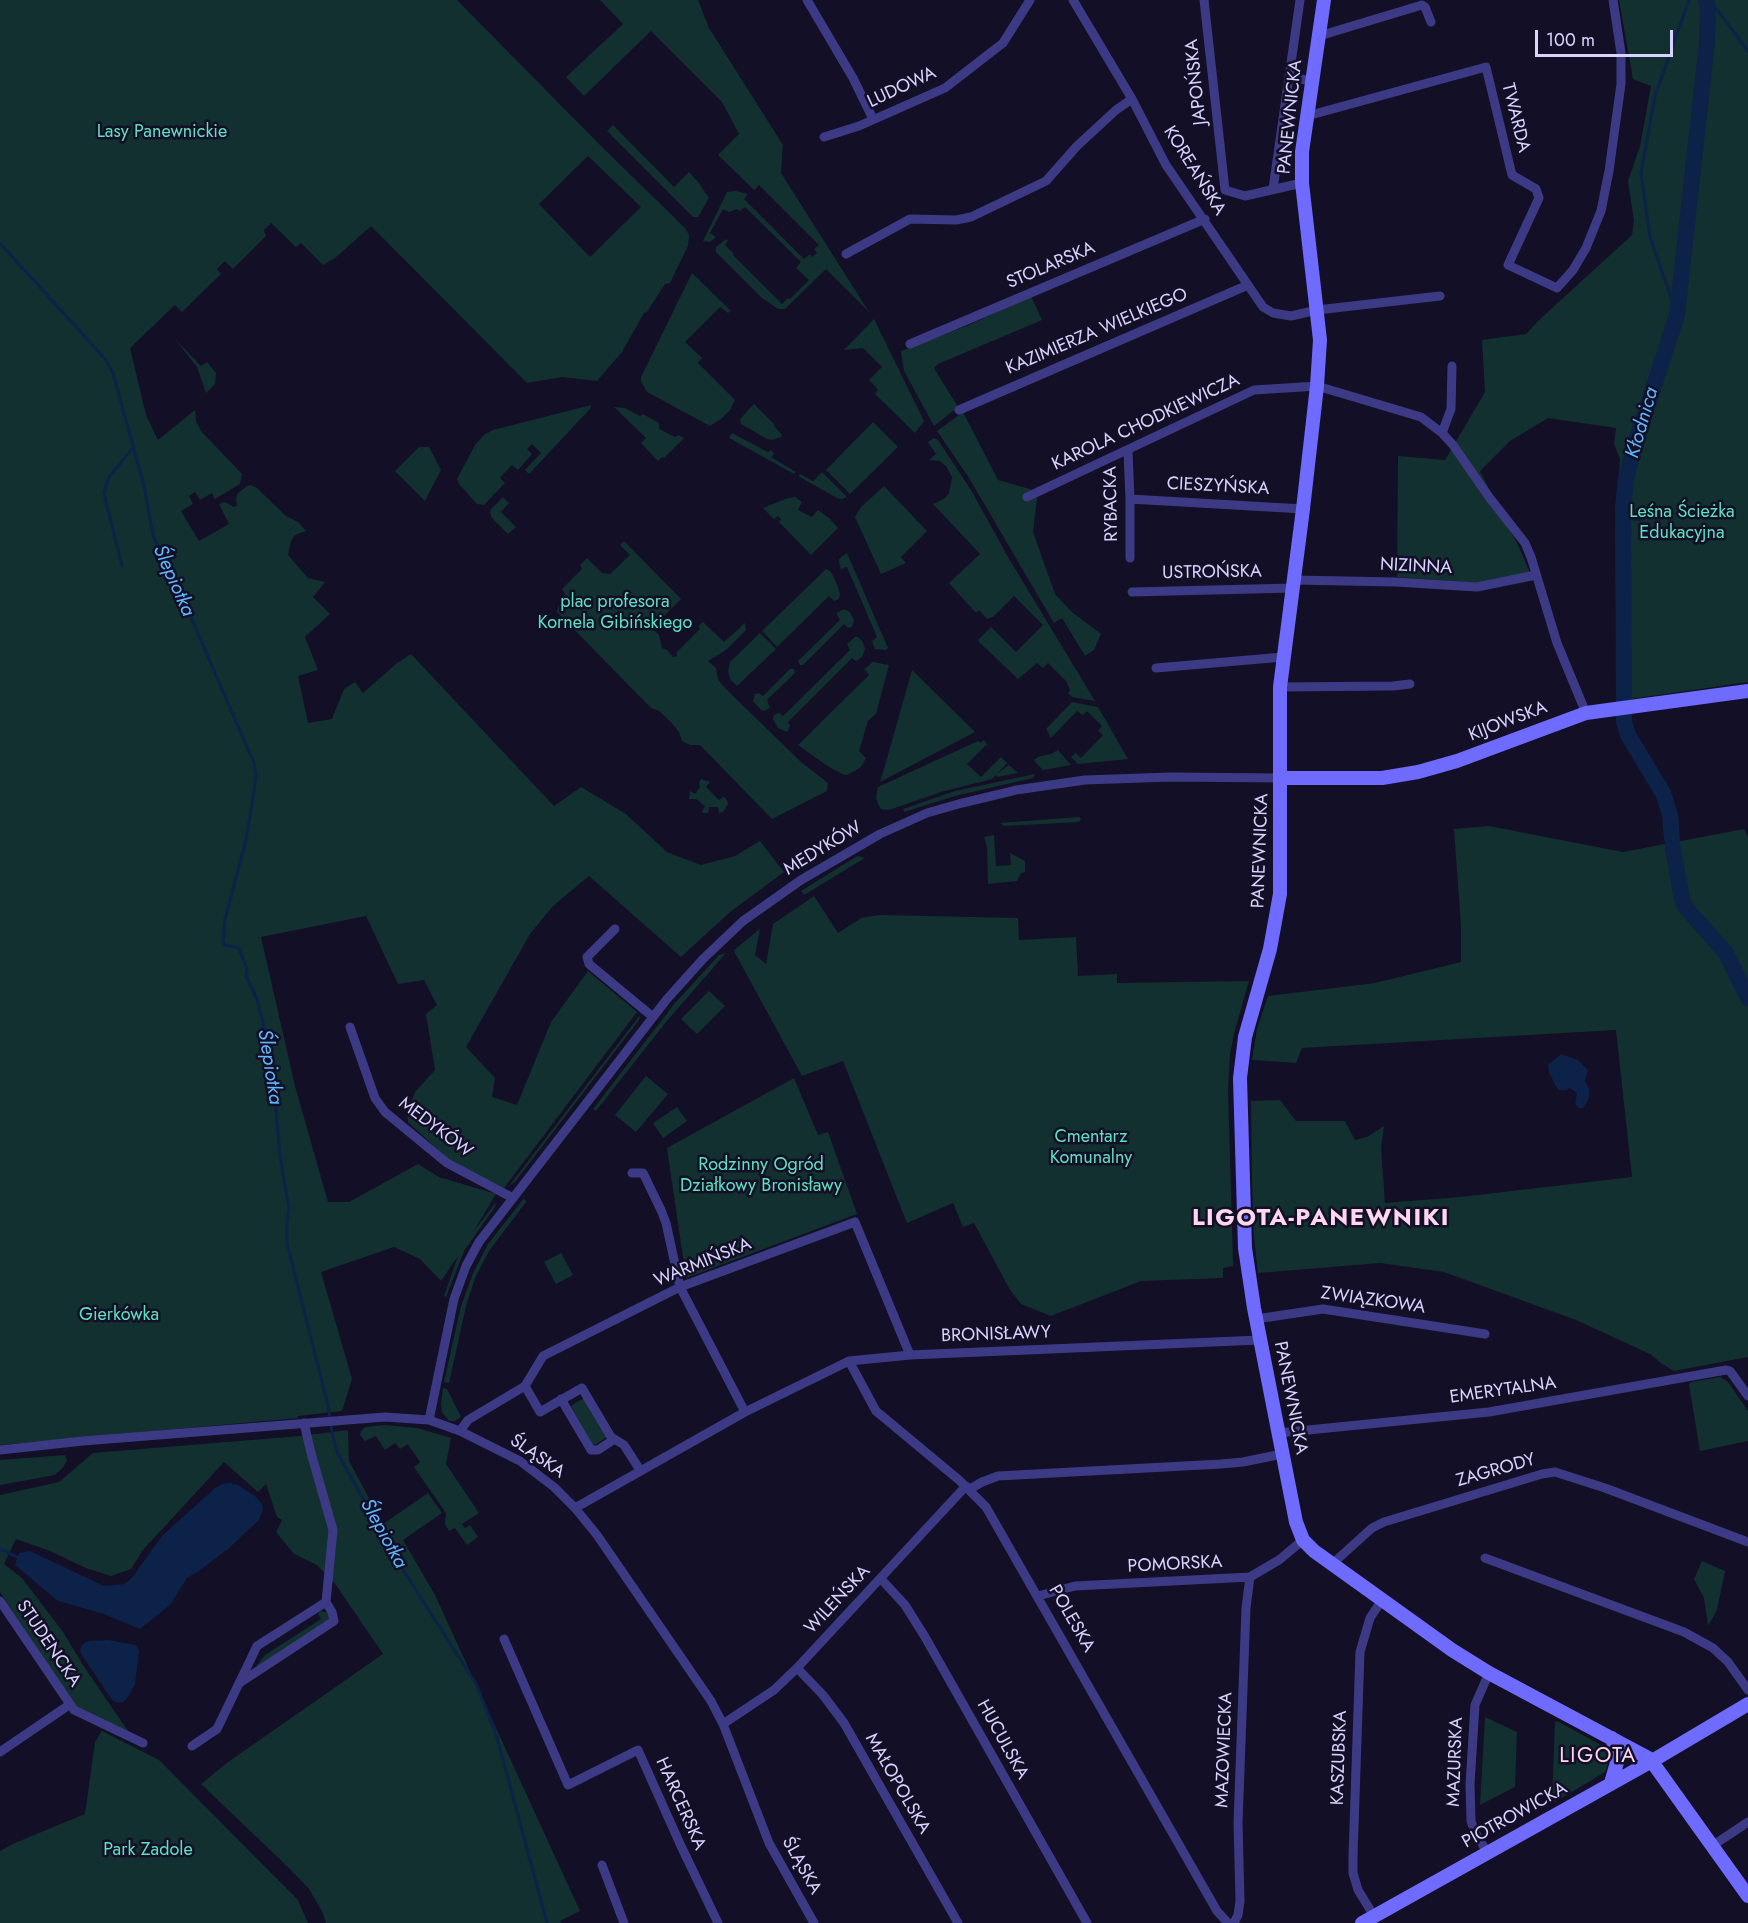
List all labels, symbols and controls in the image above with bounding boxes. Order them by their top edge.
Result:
scale bar [1538,18,1676,56]
text: 100 m [1546,27,1595,53]
street label: JAPOŃSKA [1182,38,1212,126]
street label: PANEWNICKA [1274,59,1308,175]
street label: LUDOWA [864,63,940,113]
street label: TWARDA [1496,81,1534,155]
park label: Lasy Panewnickie [97,122,227,144]
street label: KOREAŃSKA [1158,122,1230,220]
street label: STOLARSKA [1003,238,1099,294]
street label: KAZIMIERZA WIELKIEGO [1003,284,1191,380]
street label: KAROLA CHODKIEWICZA [1049,370,1243,476]
water label: Kłodnica [1621,385,1665,461]
street label: RYBACKA [1101,466,1123,542]
street label: CIESZYŃSKA [1166,474,1270,500]
park label: Leśna Ścieżka Edukacyjna [1629,502,1735,544]
water label: Ślepiotka [147,541,199,621]
street label: NIZINNA [1379,554,1453,580]
street label: USTROŃSKA [1162,561,1262,585]
park label: plac profesora Kornela Gibińskiego [538,592,692,634]
street label: KIJOWSKA [1466,697,1550,747]
street label: PANEWNICKA [1248,793,1274,909]
street label: MEDYKÓW [780,817,866,881]
water label: Ślepiotka [251,1028,287,1106]
street label: MEDYKÓW [394,1093,476,1163]
park label: Cmentarz Komunalny [1050,1127,1132,1170]
park label: Rodzinny Ogród Działkowy Bronisławy [680,1155,842,1198]
district label: LIGOTA-PANEWNIKI [1192,1205,1450,1233]
street label: WARMIŃSKA [651,1234,755,1292]
street label: ZWIĄZKOWA [1319,1283,1427,1319]
park label: Gierkówka [79,1305,159,1327]
street label: BRONISŁAWY [941,1322,1051,1348]
street label: PANEWNICKA [1268,1340,1312,1456]
street label: EMERYTALNA [1448,1373,1558,1409]
street label: ŚLĄSKA [505,1430,569,1484]
street label: ZAGRODY [1454,1449,1538,1493]
water label: Ślepiotka [354,1495,412,1573]
street label: POMORSKA [1127,1552,1223,1578]
street label: WILEŃSKA [801,1561,875,1639]
street label: POLESKA [1043,1582,1099,1656]
street label: STUDENCKA [11,1597,85,1691]
street label: MAZOWIECKA [1212,1692,1238,1808]
street label: HUCULSKA [971,1696,1033,1784]
street label: KASZUBSKA [1328,1710,1352,1806]
street label: MAZURSKA [1444,1717,1468,1807]
street label: MAŁOPOLSKA [860,1730,934,1838]
district label: LIGOTA [1559,1744,1637,1770]
street label: HARCERSKA [650,1754,710,1854]
street label: PIOTROWICKA [1459,1778,1571,1854]
street label: ŚLĄSKA [776,1834,826,1898]
park label: Park Zadole [103,1840,193,1862]

